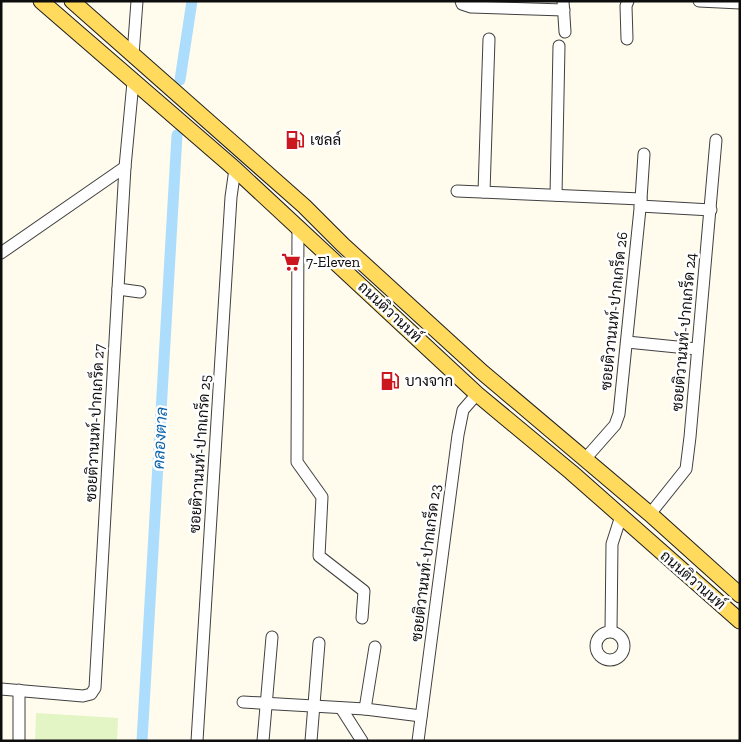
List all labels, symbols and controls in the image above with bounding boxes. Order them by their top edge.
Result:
fuel station icon: เชลล์ [284,129,306,151]
place label: เชลล์ [310,130,341,149]
street label: ซอยติวานนท์-ปากเกร็ด 26 [595,231,631,391]
supermarket icon: 7-Eleven [280,251,302,273]
street label: ซอยติวานนท์-ปากเกร็ด 24 [666,252,700,412]
place label: 7-Eleven [306,253,361,271]
street label: ถนนติวานนท์ [354,277,426,346]
street label: ซอยติวานนท์-ปากเกร็ด 27 [80,343,108,502]
fuel station icon: บางจาก [379,370,401,392]
place label: บางจาก [405,372,453,390]
street label: ซอยติวานนท์-ปากเกร็ด 25 [183,374,215,534]
water label: คลองตาล [149,406,171,470]
street label: ซอยติวานนท์-ปากเกร็ด 23 [405,483,445,643]
street label: ถนนติวานนท์ [657,546,730,613]

